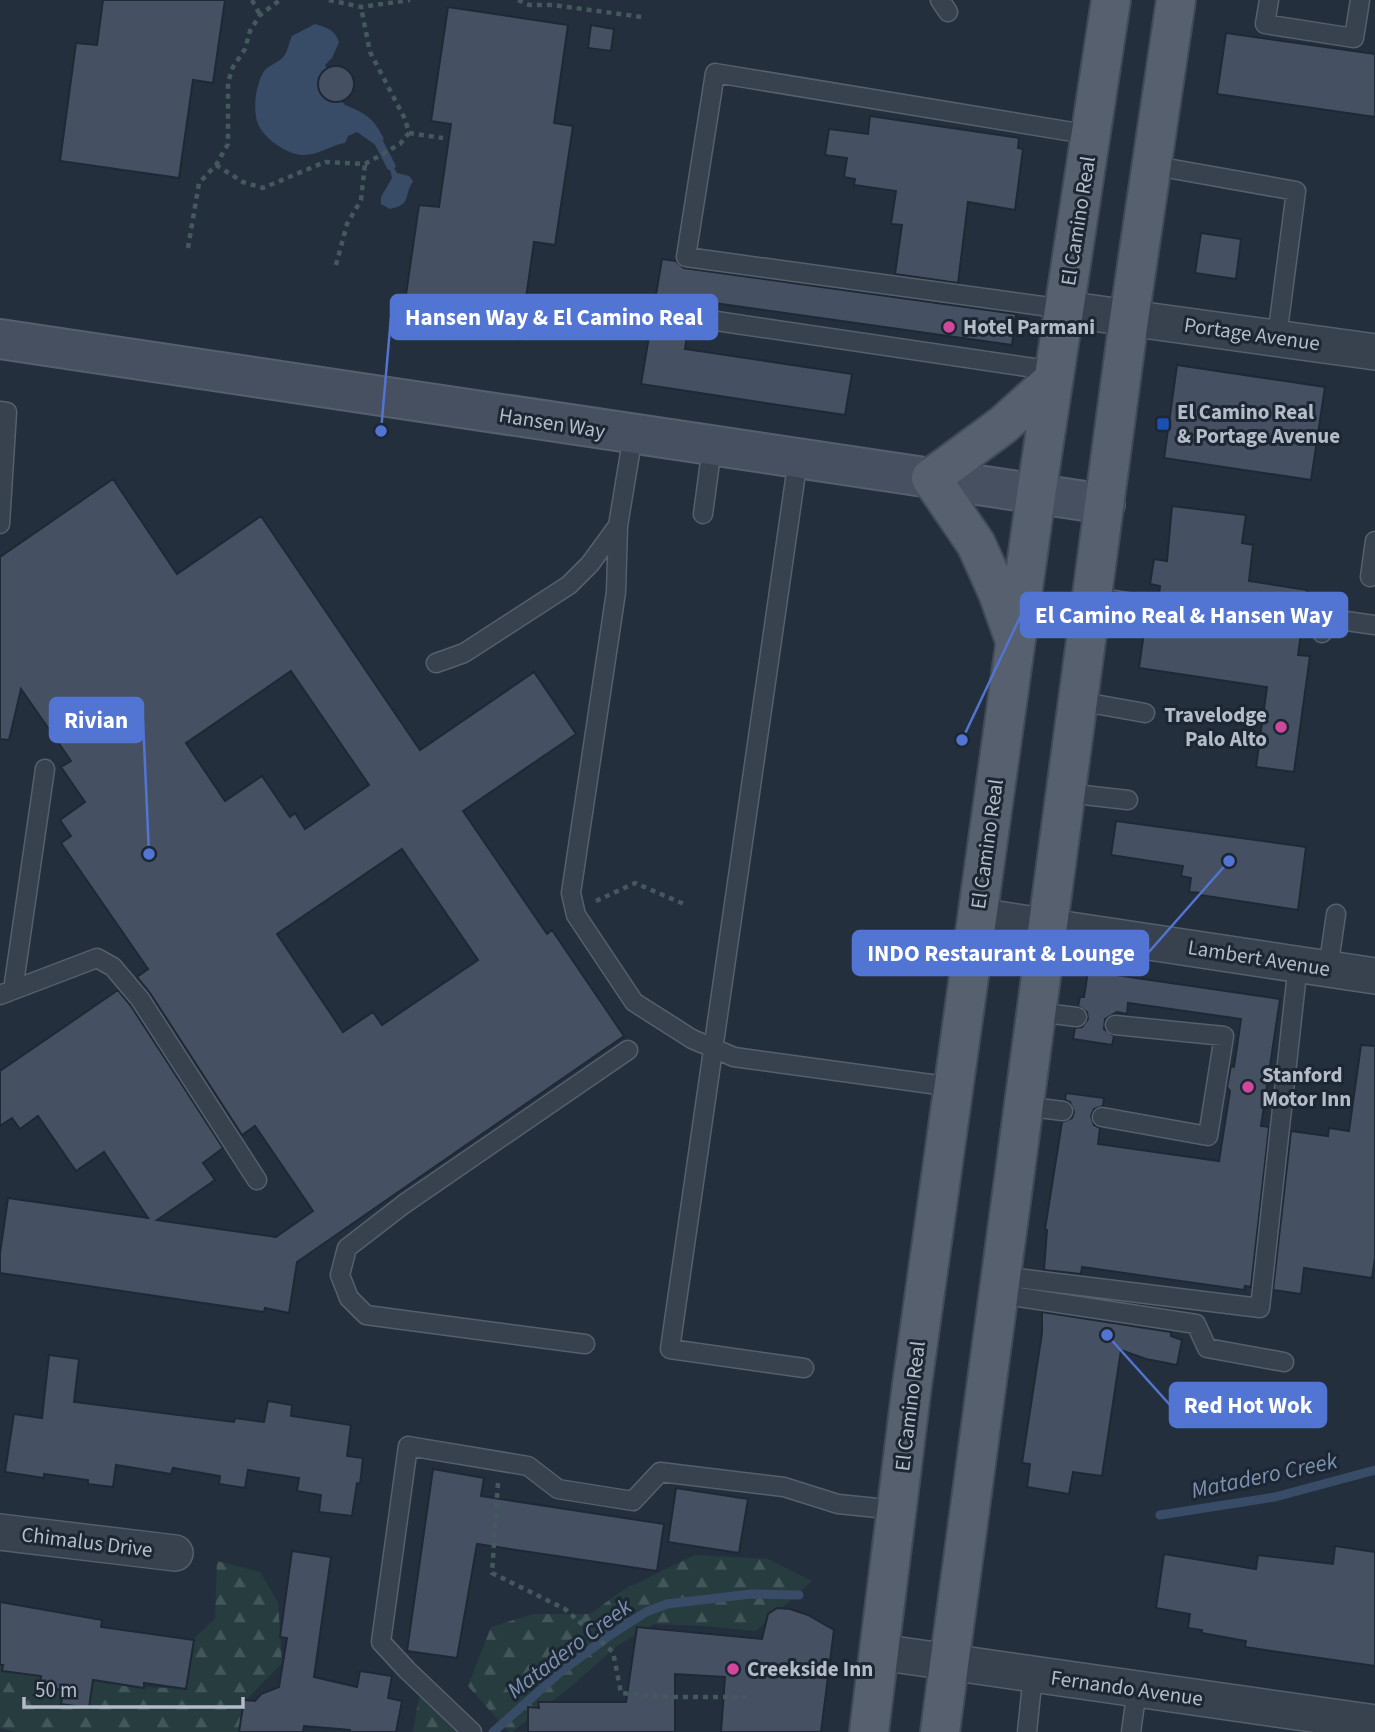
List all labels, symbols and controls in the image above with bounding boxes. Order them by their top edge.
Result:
street label: El Camino Real [1053,154,1103,288]
callout: Hansen Way & El Camino Real [391,295,717,339]
text: Hansen Way & El Camino Real [405,301,703,334]
street label: Portage Avenue [1182,310,1322,358]
place label: Hotel Parmani [963,312,1095,342]
marker: Hotel Parmani [941,319,957,335]
place label: El Camino Real & Portage Avenue [1177,397,1340,451]
street label: Hansen Way [497,400,607,446]
marker: El Camino Real & Portage Avenue [1155,416,1171,432]
callout: El Camino Real & Hansen Way [1021,593,1347,637]
text: El Camino Real & Hansen Way [1035,599,1333,632]
callout: Rivian [50,698,143,742]
place label: Travelodge Palo Alto [1164,700,1267,754]
text: Rivian [64,704,128,737]
marker: Travelodge Palo Alto [1273,719,1289,735]
street label: El Camino Real [963,777,1011,911]
callout: INDO Restaurant & Lounge [853,931,1148,975]
street label: Lambert Avenue [1186,932,1332,984]
text: INDO Restaurant & Lounge [867,937,1135,970]
place label: Stanford Motor Inn [1262,1060,1351,1114]
marker: Stanford Motor Inn [1240,1079,1256,1095]
street label: El Camino Real [887,1339,933,1473]
callout: Red Hot Wok [1170,1383,1326,1427]
text: Red Hot Wok [1184,1389,1313,1422]
water label: Matadero Creek [1188,1444,1341,1507]
street label: Chimalus Drive [20,1519,154,1565]
water label: Matadero Creek [500,1590,639,1706]
place label: Creekside Inn [747,1654,873,1684]
marker: Creekside Inn [725,1661,741,1677]
street label: Fernando Avenue [1049,1662,1205,1714]
scale bar [24,1666,243,1710]
text: 50 m [35,1675,77,1705]

